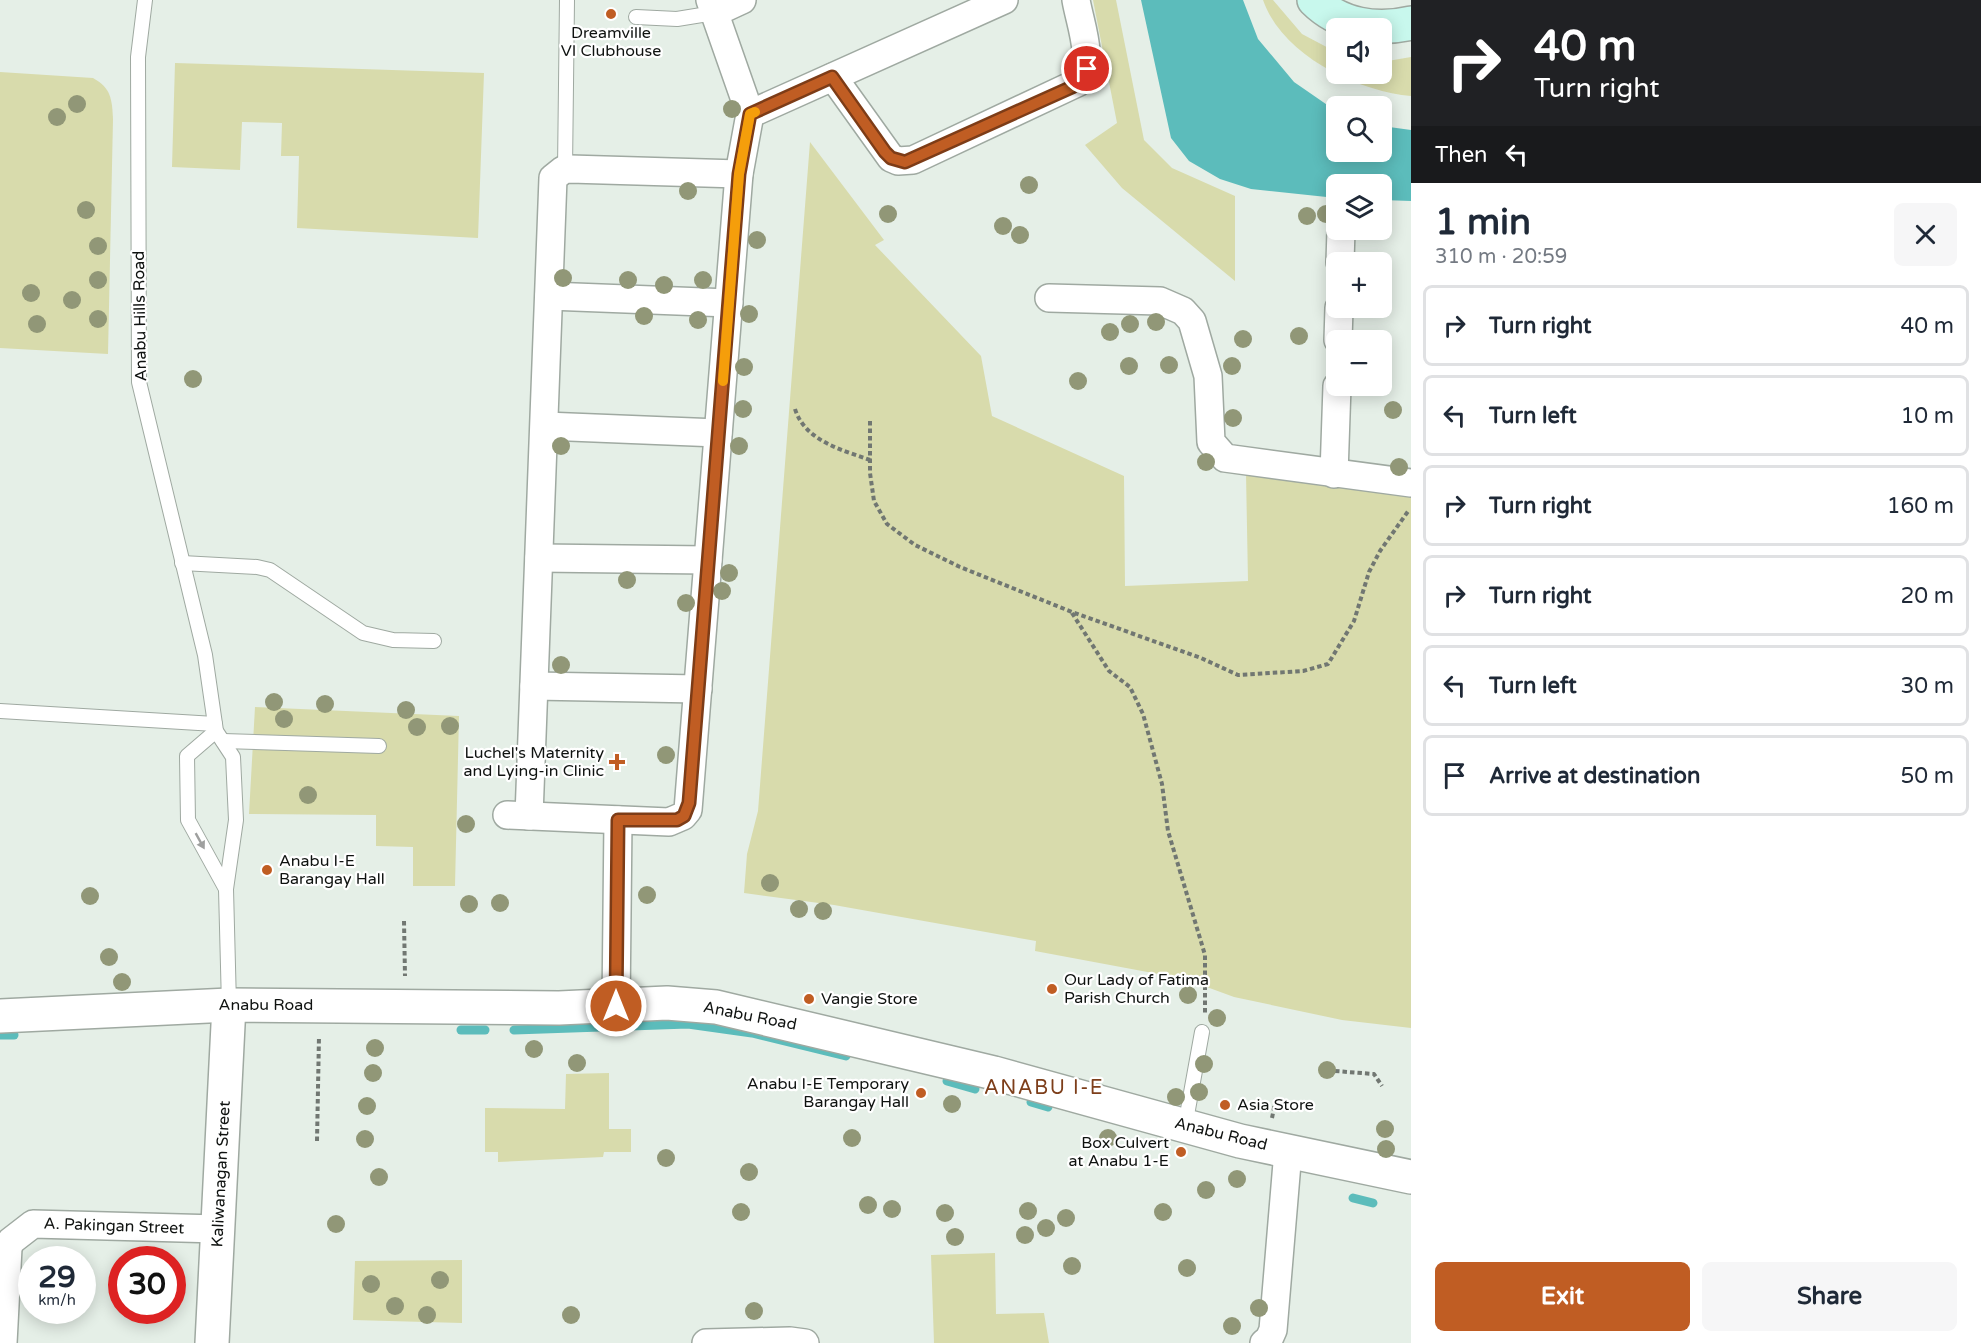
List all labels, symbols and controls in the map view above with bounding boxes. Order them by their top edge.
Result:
marker: Dreamville VI Clubhouse [604,7,618,21]
map controls [1326,18,1392,396]
button: sound [1326,18,1392,84]
text: 40 m [1534,21,1636,72]
place label: Dreamville VI Clubhouse [561,23,661,61]
icon: right [1435,24,1513,102]
pin [1061,43,1112,94]
icon: arrive [1070,52,1103,85]
text: Turn right [1534,72,1660,105]
button: search [1326,96,1392,162]
icon: left [1500,138,1533,171]
text: Then [1435,142,1488,168]
button: layers [1326,174,1392,240]
text: 1 min [1435,201,1531,244]
button: close [1894,203,1957,266]
text: 310 m · 20:59 [1435,245,1567,269]
street label: Anabu Hills Road [129,251,151,381]
button: + [1326,252,1392,318]
icon: right [1438,309,1471,342]
text: Turn right [1489,313,1591,339]
text: 40 m [1900,313,1954,339]
button: − [1326,330,1392,396]
icon: left [1438,399,1471,432]
text: Turn left [1489,403,1577,429]
text: 10 m [1900,403,1954,429]
icon: right [1438,489,1471,522]
text: Turn right [1489,493,1591,519]
text: 160 m [1887,493,1954,519]
icon: right [1438,579,1471,612]
text: Turn right [1489,583,1591,609]
text: 20 m [1900,583,1954,609]
icon: left [1438,669,1471,702]
text: Turn left [1489,673,1577,699]
text: 30 m [1900,673,1954,699]
place label: Luchel's Maternity and Lying-in Clinic [464,743,604,781]
marker: Luchel's Maternity and Lying-in Clinic [608,753,626,771]
icon: arrive [1438,759,1471,792]
text: Arrive at destination [1489,763,1700,789]
text: 50 m [1900,763,1954,789]
one-way arrow [195,833,205,850]
place label: Anabu I-E Barangay Hall [279,851,385,889]
marker: Anabu I-E Barangay Hall [260,863,274,877]
place label: Our Lady of Fatima Parish Church [1064,970,1209,1008]
position arrow [584,974,648,1038]
marker: Our Lady of Fatima Parish Church [1045,982,1059,996]
place label: Vangie Store [821,989,917,1009]
marker: Vangie Store [802,992,816,1006]
street label: Anabu Road [219,995,313,1015]
street label: Anabu Road [702,997,798,1035]
place label: Anabu I-E Temporary Barangay Hall [747,1074,909,1112]
district label: ANABU I-E [984,1076,1104,1100]
marker: Anabu I-E Temporary Barangay Hall [914,1086,928,1100]
place label: Asia Store [1237,1095,1314,1115]
marker: Asia Store [1218,1098,1232,1112]
street label: Kaliwanagan Street [207,1100,235,1248]
street label: Anabu Road [1173,1113,1269,1155]
place label: Box Culvert at Anabu 1-E [1069,1133,1169,1171]
marker: Box Culvert at Anabu 1-E [1174,1145,1188,1159]
street label: A. Pakingan Street [43,1214,185,1238]
speed limit sign: 30 [108,1246,186,1324]
text: 29 [38,1259,76,1296]
button: Exit [1435,1262,1690,1331]
button: Share [1702,1262,1957,1331]
text: km/h [38,1291,76,1309]

